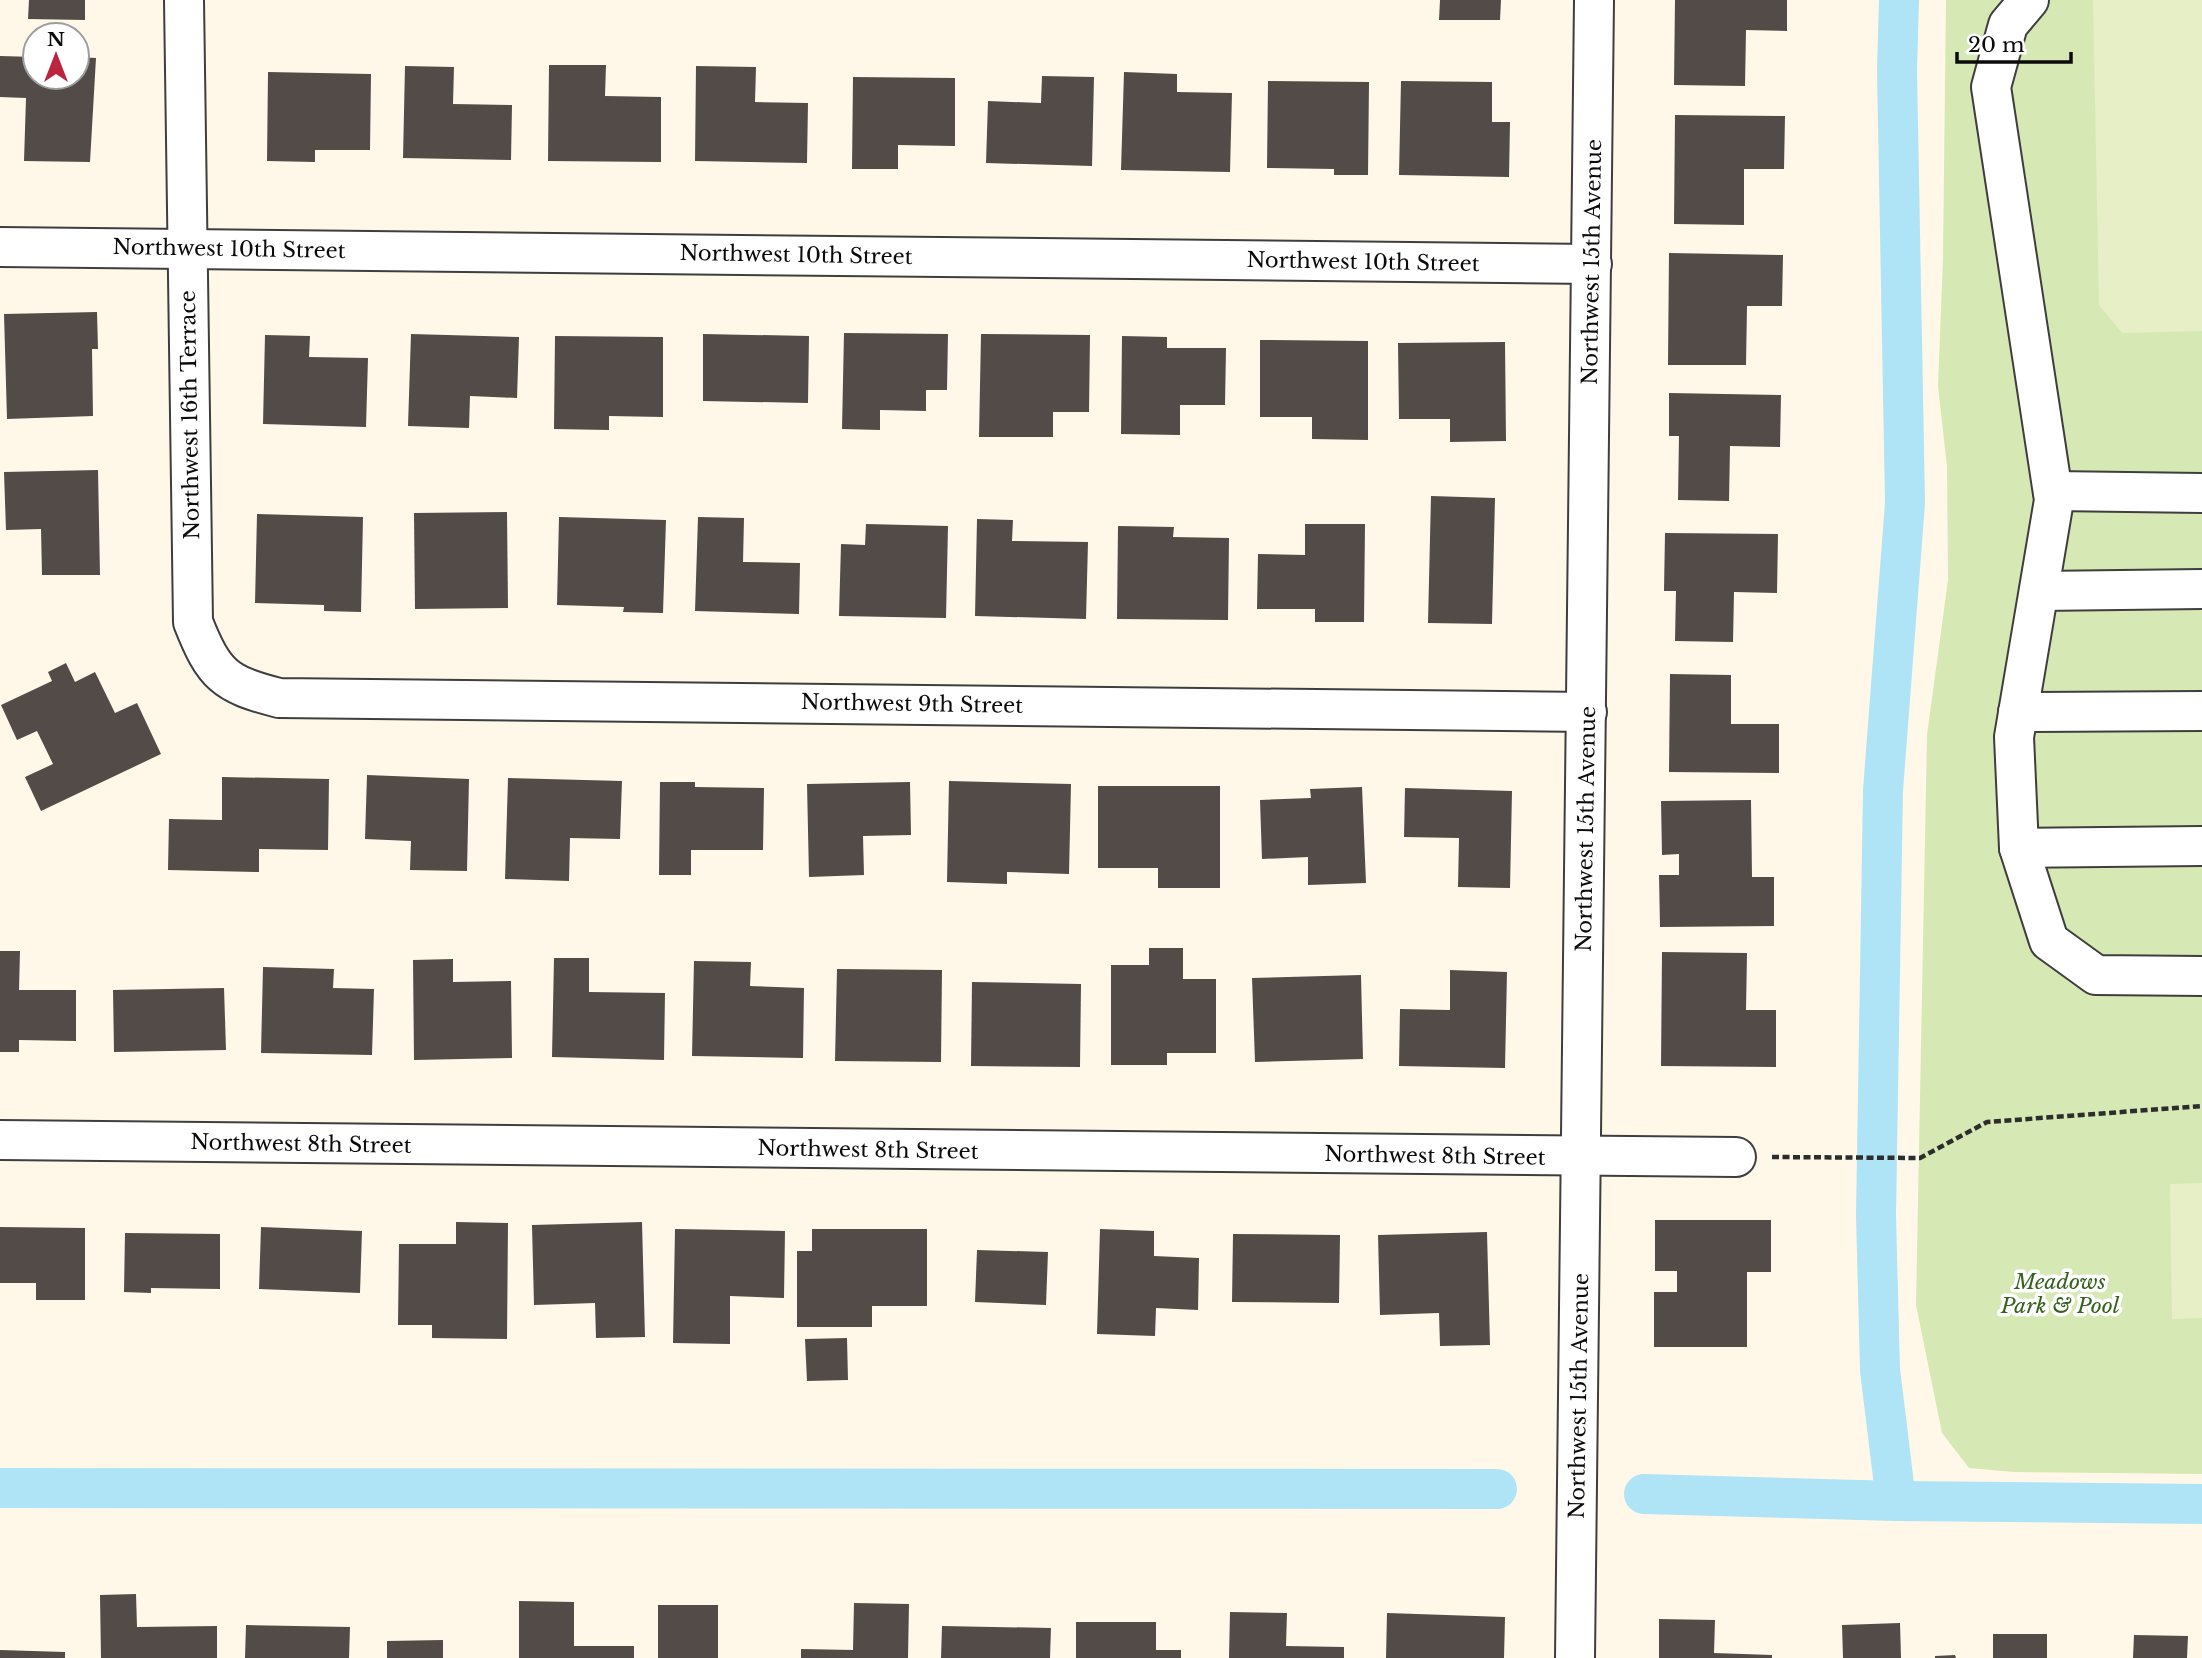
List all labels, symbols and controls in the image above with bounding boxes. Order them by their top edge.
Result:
north arrow [21,21,91,91]
scale bar [1957,21,2071,65]
text: N [47,28,65,51]
text: 20 m [1968,32,2025,58]
street label: Northwest 15th Avenue [1577,139,1607,385]
street label: Northwest 10th Street [112,234,346,264]
street label: Northwest 10th Street [679,240,913,270]
street label: Northwest 10th Street [1246,247,1480,277]
street label: Northwest 16th Terrace [175,290,205,540]
street label: Northwest 9th Street [801,689,1023,719]
street label: Northwest 15th Avenue [1571,706,1601,952]
street label: Northwest 8th Street [190,1129,412,1159]
street label: Northwest 8th Street [757,1135,979,1165]
street label: Northwest 8th Street [1324,1141,1546,1171]
park label: Meadows Park & Pool [2000,1269,2120,1319]
street label: Northwest 15th Avenue [1564,1273,1594,1519]

